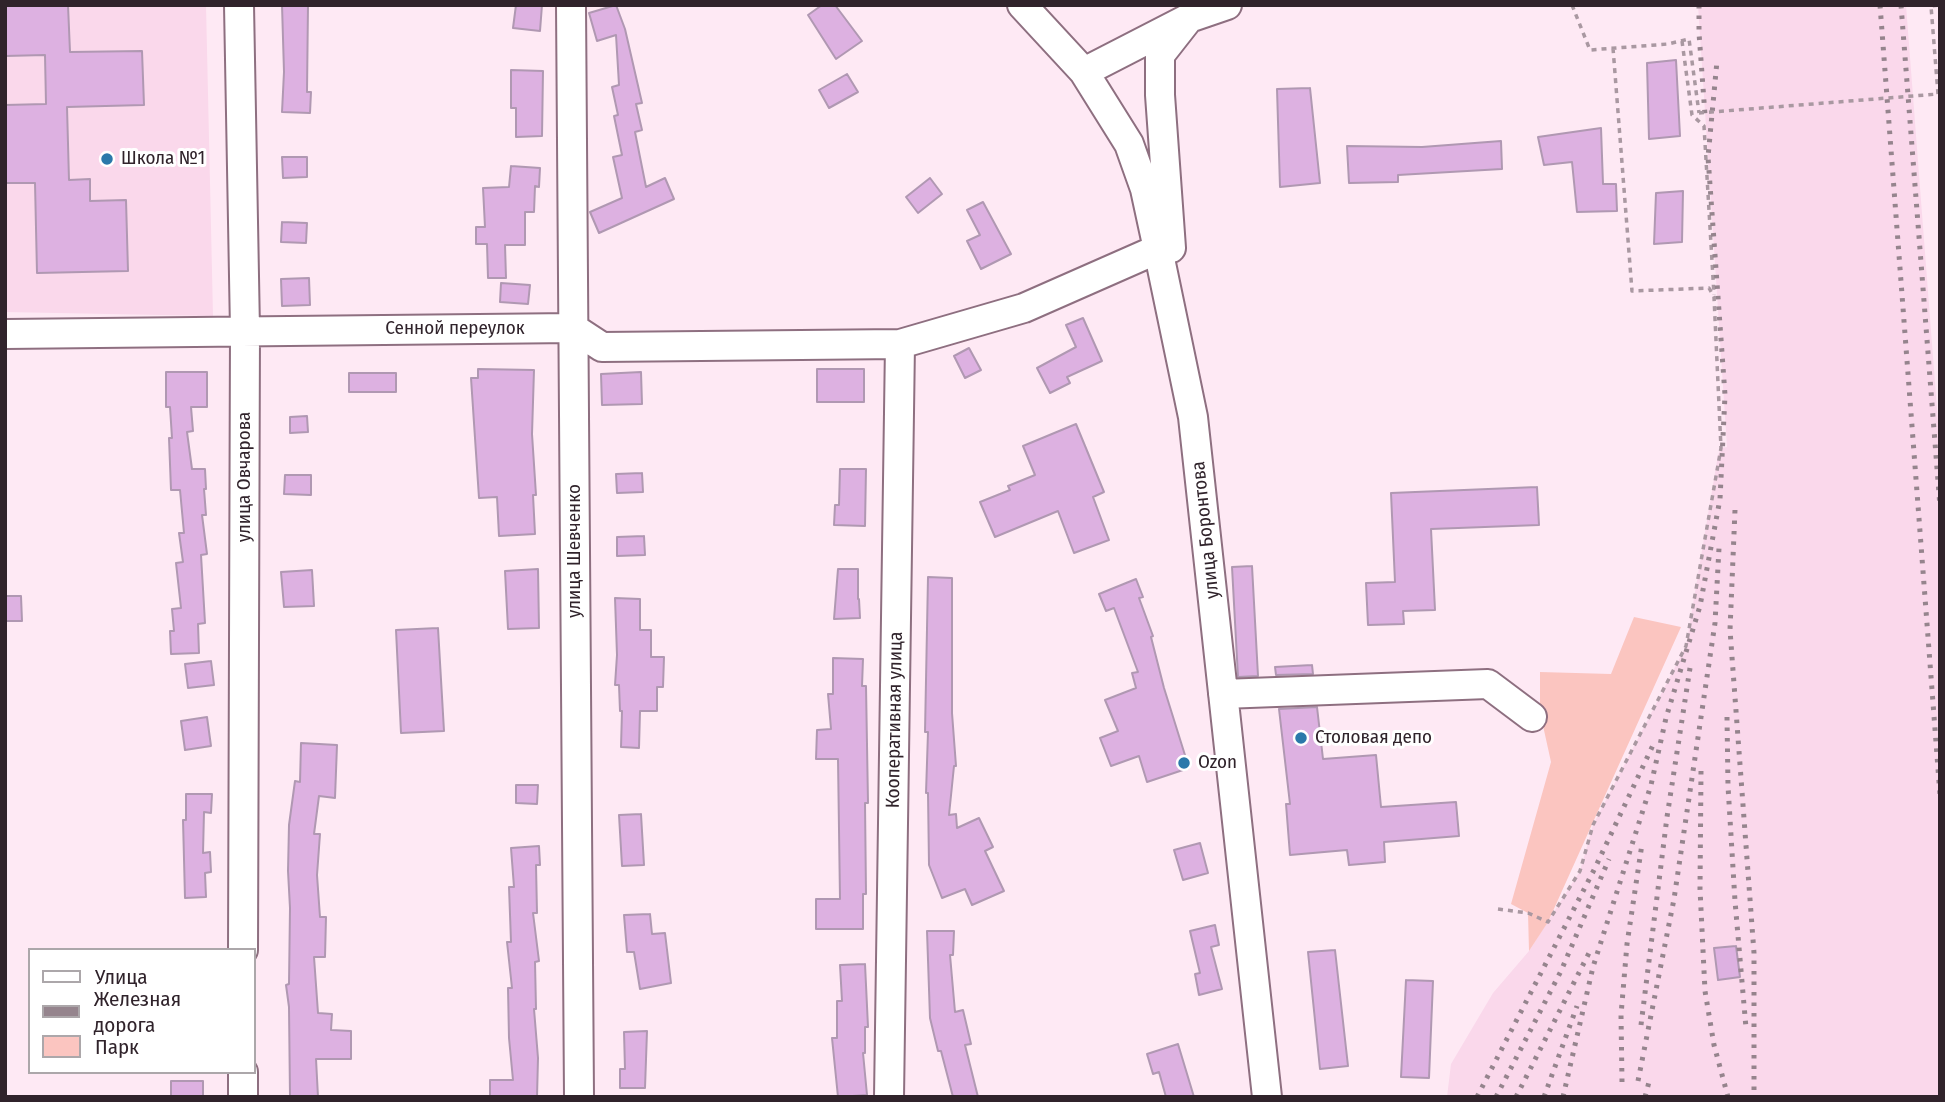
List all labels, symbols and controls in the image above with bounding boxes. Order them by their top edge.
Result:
place label: Школа №1 [121,148,205,170]
marker: Школа №1 [99,151,115,167]
street label: Сенной переулок [385,318,525,340]
street label: улица Овчарова [234,412,256,542]
street label: улица Боронтова [1187,460,1225,600]
street label: улица Шевченко [564,484,586,618]
street label: Кооперативная улица [882,632,908,808]
place label: Столовая депо [1315,727,1432,749]
marker: Столовая депо [1293,730,1309,746]
place label: Ozon [1198,752,1237,774]
marker: Ozon [1176,755,1192,771]
legend [28,948,256,1074]
text: Улица [95,964,148,990]
text: Железная дорога [94,986,181,1038]
text: Парк [95,1034,139,1060]

